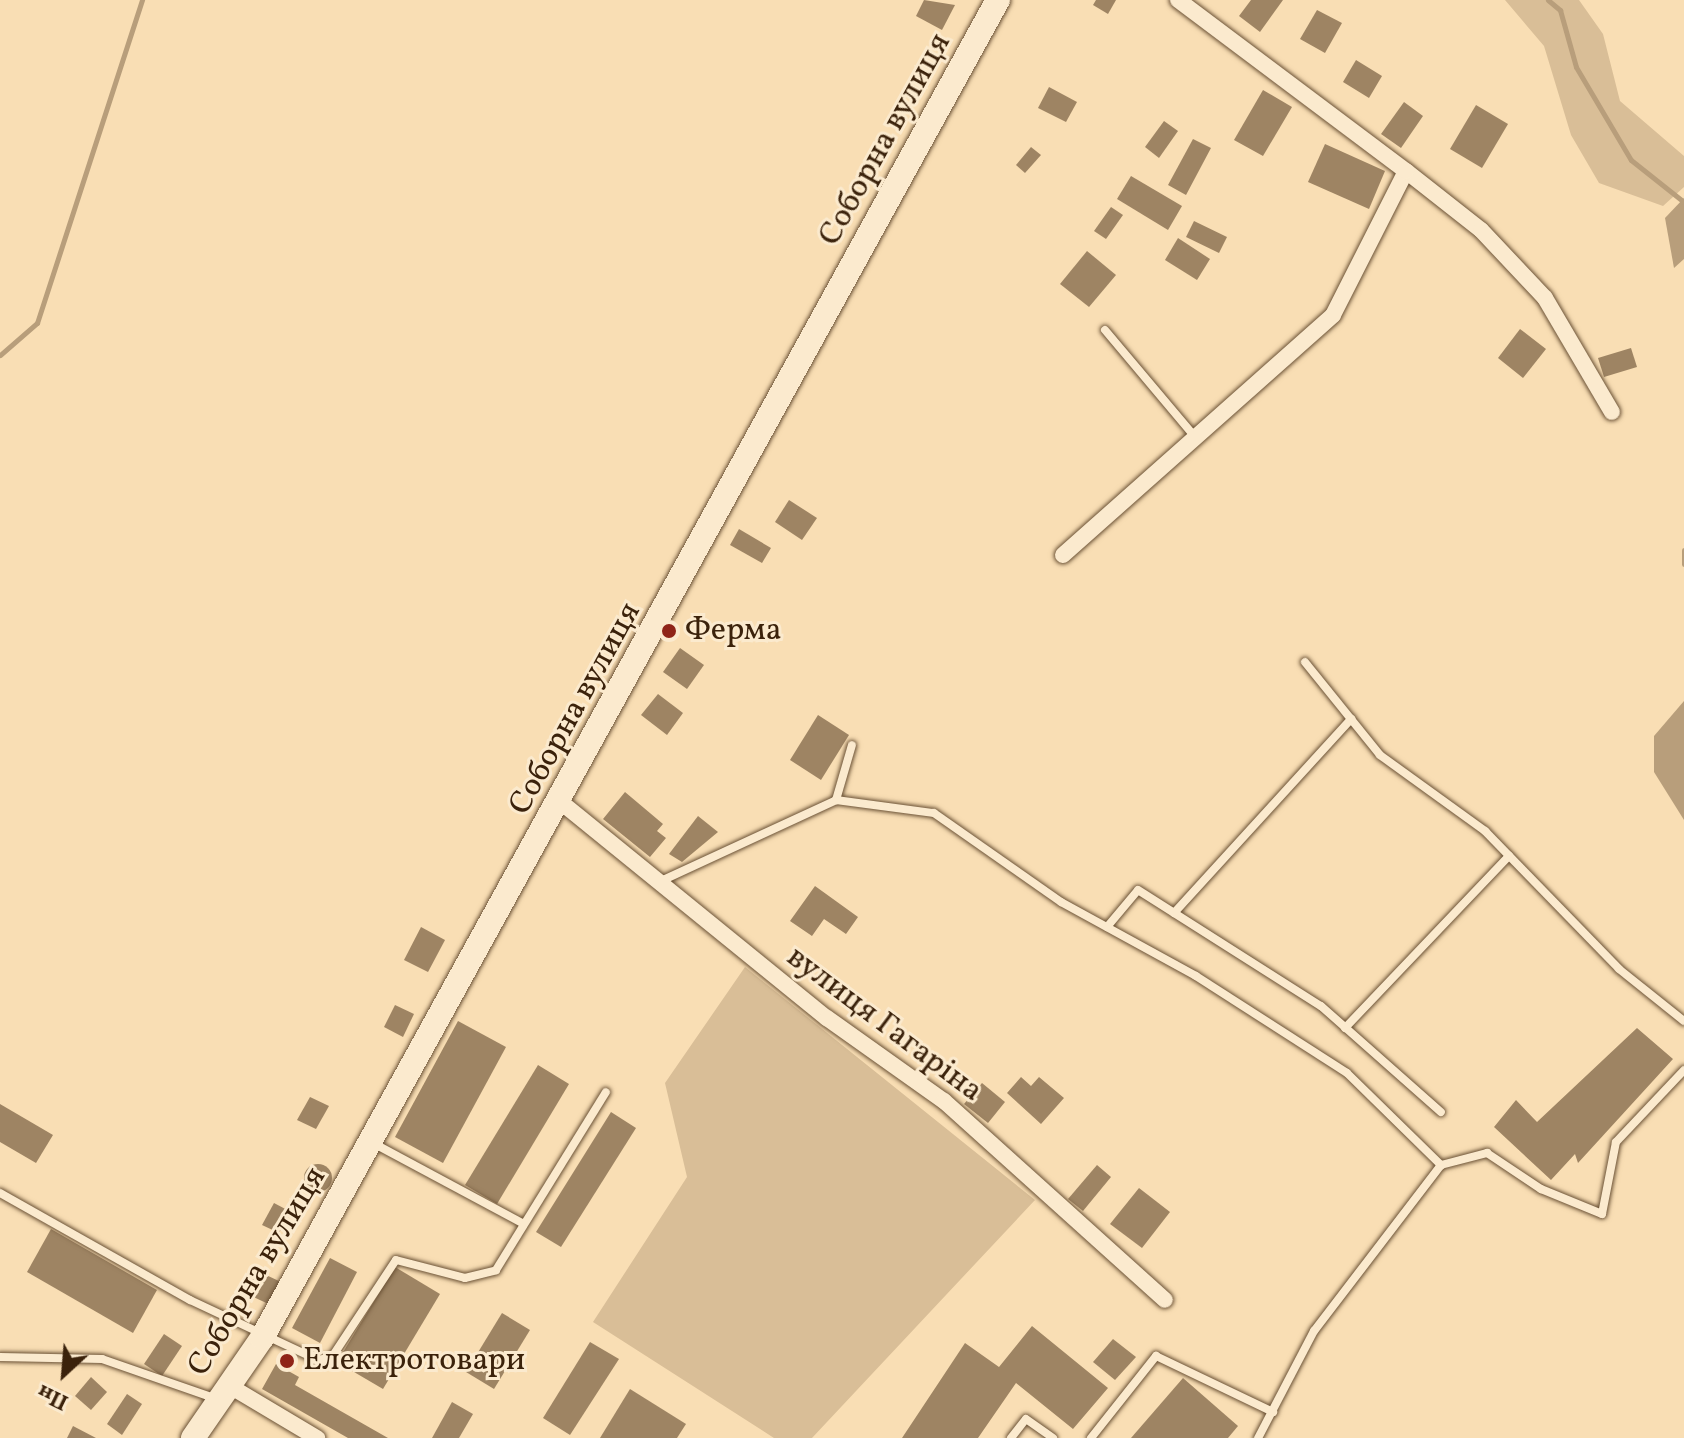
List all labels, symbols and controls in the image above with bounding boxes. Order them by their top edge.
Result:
street label: Соборна вулиця [812,27,960,253]
street label: Соборна вулиця [502,596,650,822]
place label: Ферма [685,612,782,650]
marker: Ферма [660,622,678,640]
street label: вулиця Гагаріна [778,939,990,1111]
street label: Соборна вулиця [181,1161,335,1383]
north arrow [24,1334,104,1414]
place label: Електротовари [303,1342,525,1380]
marker: Електротовари [278,1352,296,1370]
text: Пн [32,1375,74,1417]

